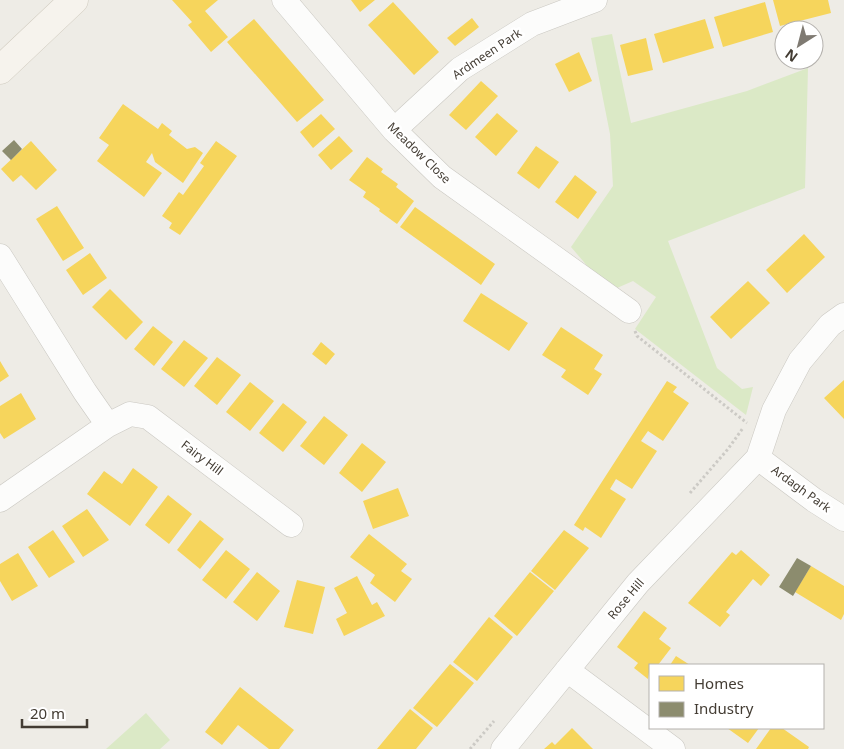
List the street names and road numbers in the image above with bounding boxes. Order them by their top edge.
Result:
street label: Ardmeen Park [449,24,525,83]
street label: Meadow Close [384,118,455,187]
street label: Fairy Hill [178,436,227,479]
street label: Ardagh Park [768,461,835,516]
street label: Rose Hill [604,575,648,623]

